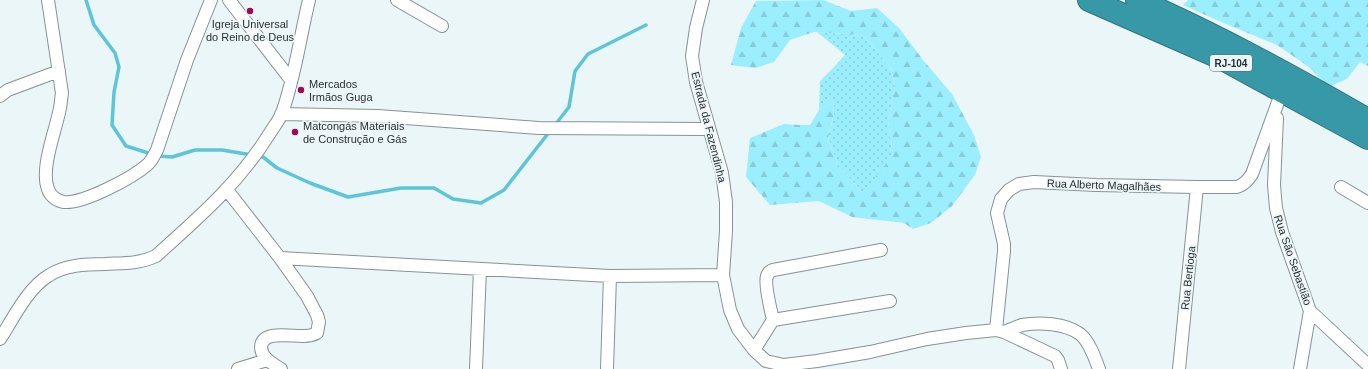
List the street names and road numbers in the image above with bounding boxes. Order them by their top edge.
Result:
road number: RJ-104 [1210,55,1252,71]
street label: Estrada da Fazendinha [689,70,729,184]
street label: Rua Alberto Magalhães [1047,177,1162,193]
street label: Rua São Sebastião [1272,213,1314,307]
street label: Rua Bertioga [1179,245,1197,311]

